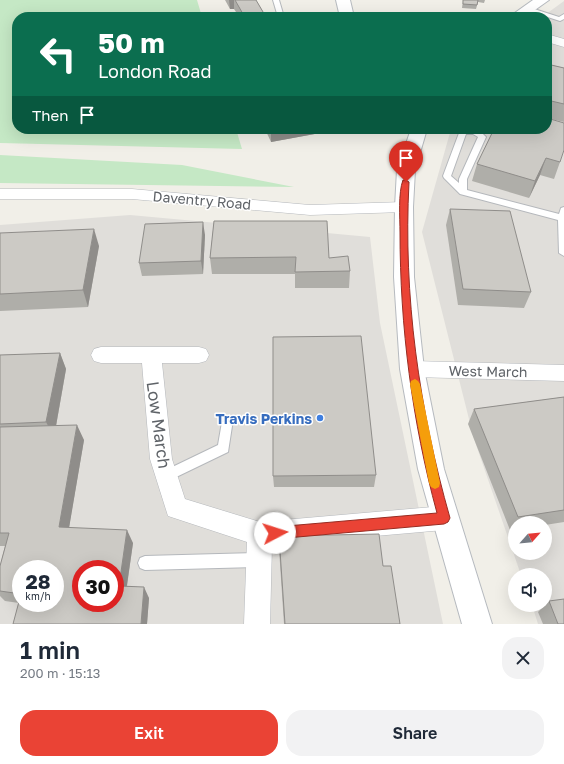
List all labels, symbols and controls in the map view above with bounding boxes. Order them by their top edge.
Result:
text: 50 m [98,26,165,59]
icon: left [32,28,84,80]
text: London Road [98,60,212,82]
icon: arrive [76,104,98,126]
text: Then [32,106,68,124]
pin [389,141,423,182]
icon: arrive [395,147,417,169]
street label: Daventry Road [152,187,252,213]
street label: West March [448,362,528,380]
street label: Low March [142,380,176,470]
place label: Travis Perkins [215,410,312,427]
marker: Travis Perkins [315,413,325,423]
position arrow [254,512,296,554]
north arrow [508,516,552,560]
map controls [508,516,552,612]
speed limit sign: 30 [72,560,124,612]
button: sound [508,568,552,612]
text: 28 [25,569,50,593]
text: km/h [25,590,51,602]
text: 1 min [20,635,80,664]
button: close [502,637,544,679]
text: 200 m · 15:13 [20,665,100,681]
button: Exit [20,710,278,756]
button: Share [286,710,544,756]

